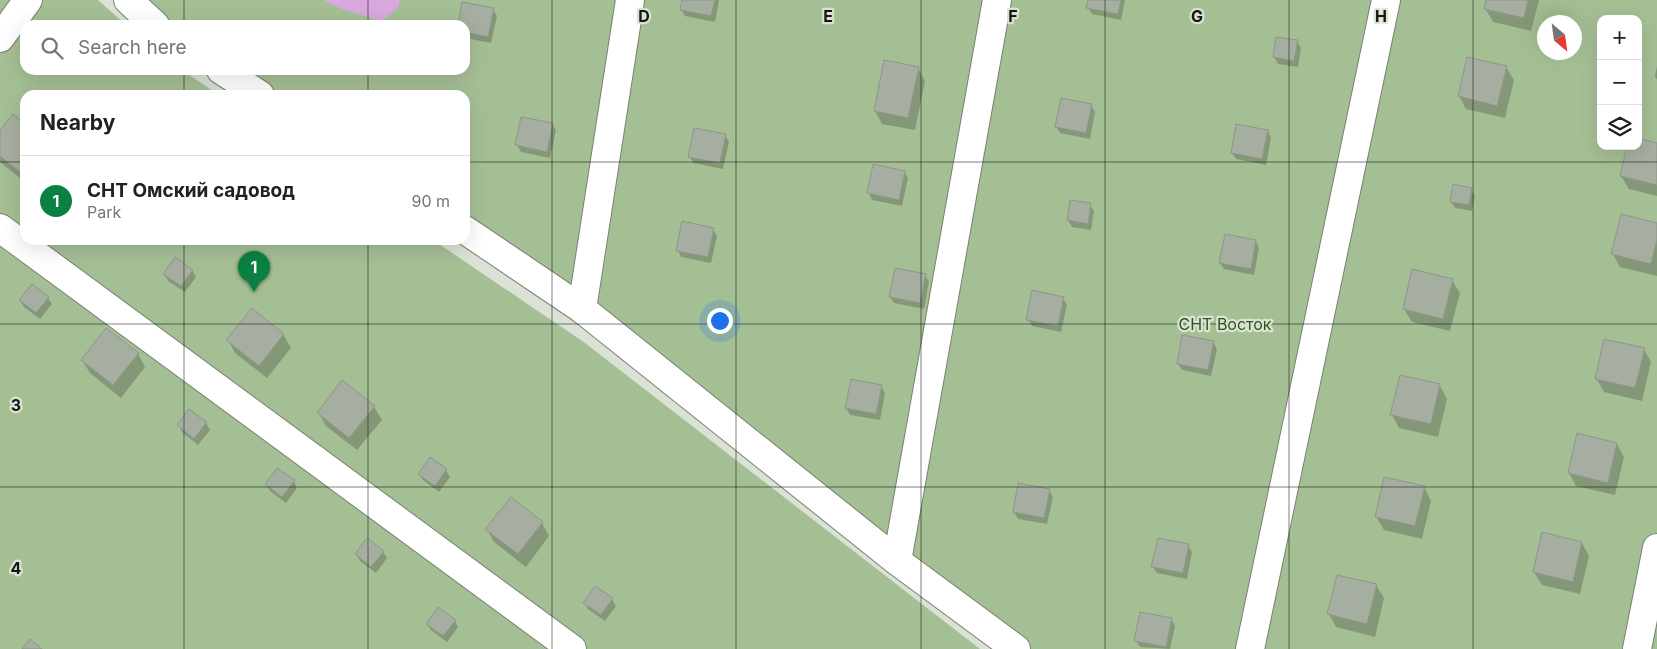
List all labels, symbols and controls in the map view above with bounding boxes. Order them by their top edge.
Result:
text: D [638,6,650,26]
text: E [823,6,833,26]
text: F [1008,6,1018,26]
text: G [1191,6,1203,26]
text: H [1375,6,1387,26]
north arrow [1537,15,1582,60]
map controls [1597,15,1642,150]
button: + [1597,15,1642,60]
search box [20,20,470,75]
icon: search [38,34,66,62]
text: Search here [78,36,187,59]
button: − [1597,60,1642,105]
button: layers [1597,105,1642,150]
text: Nearby [40,110,115,135]
text: СНТ Омский садовод [87,179,295,202]
text: 1 [53,191,59,211]
text: 90 m [411,191,450,211]
text: Park [87,202,121,222]
pin: 1 [238,251,270,292]
your location [707,308,733,334]
park label: СНТ Восток [1178,314,1272,334]
text: 3 [11,395,21,415]
text: 4 [11,558,22,578]

